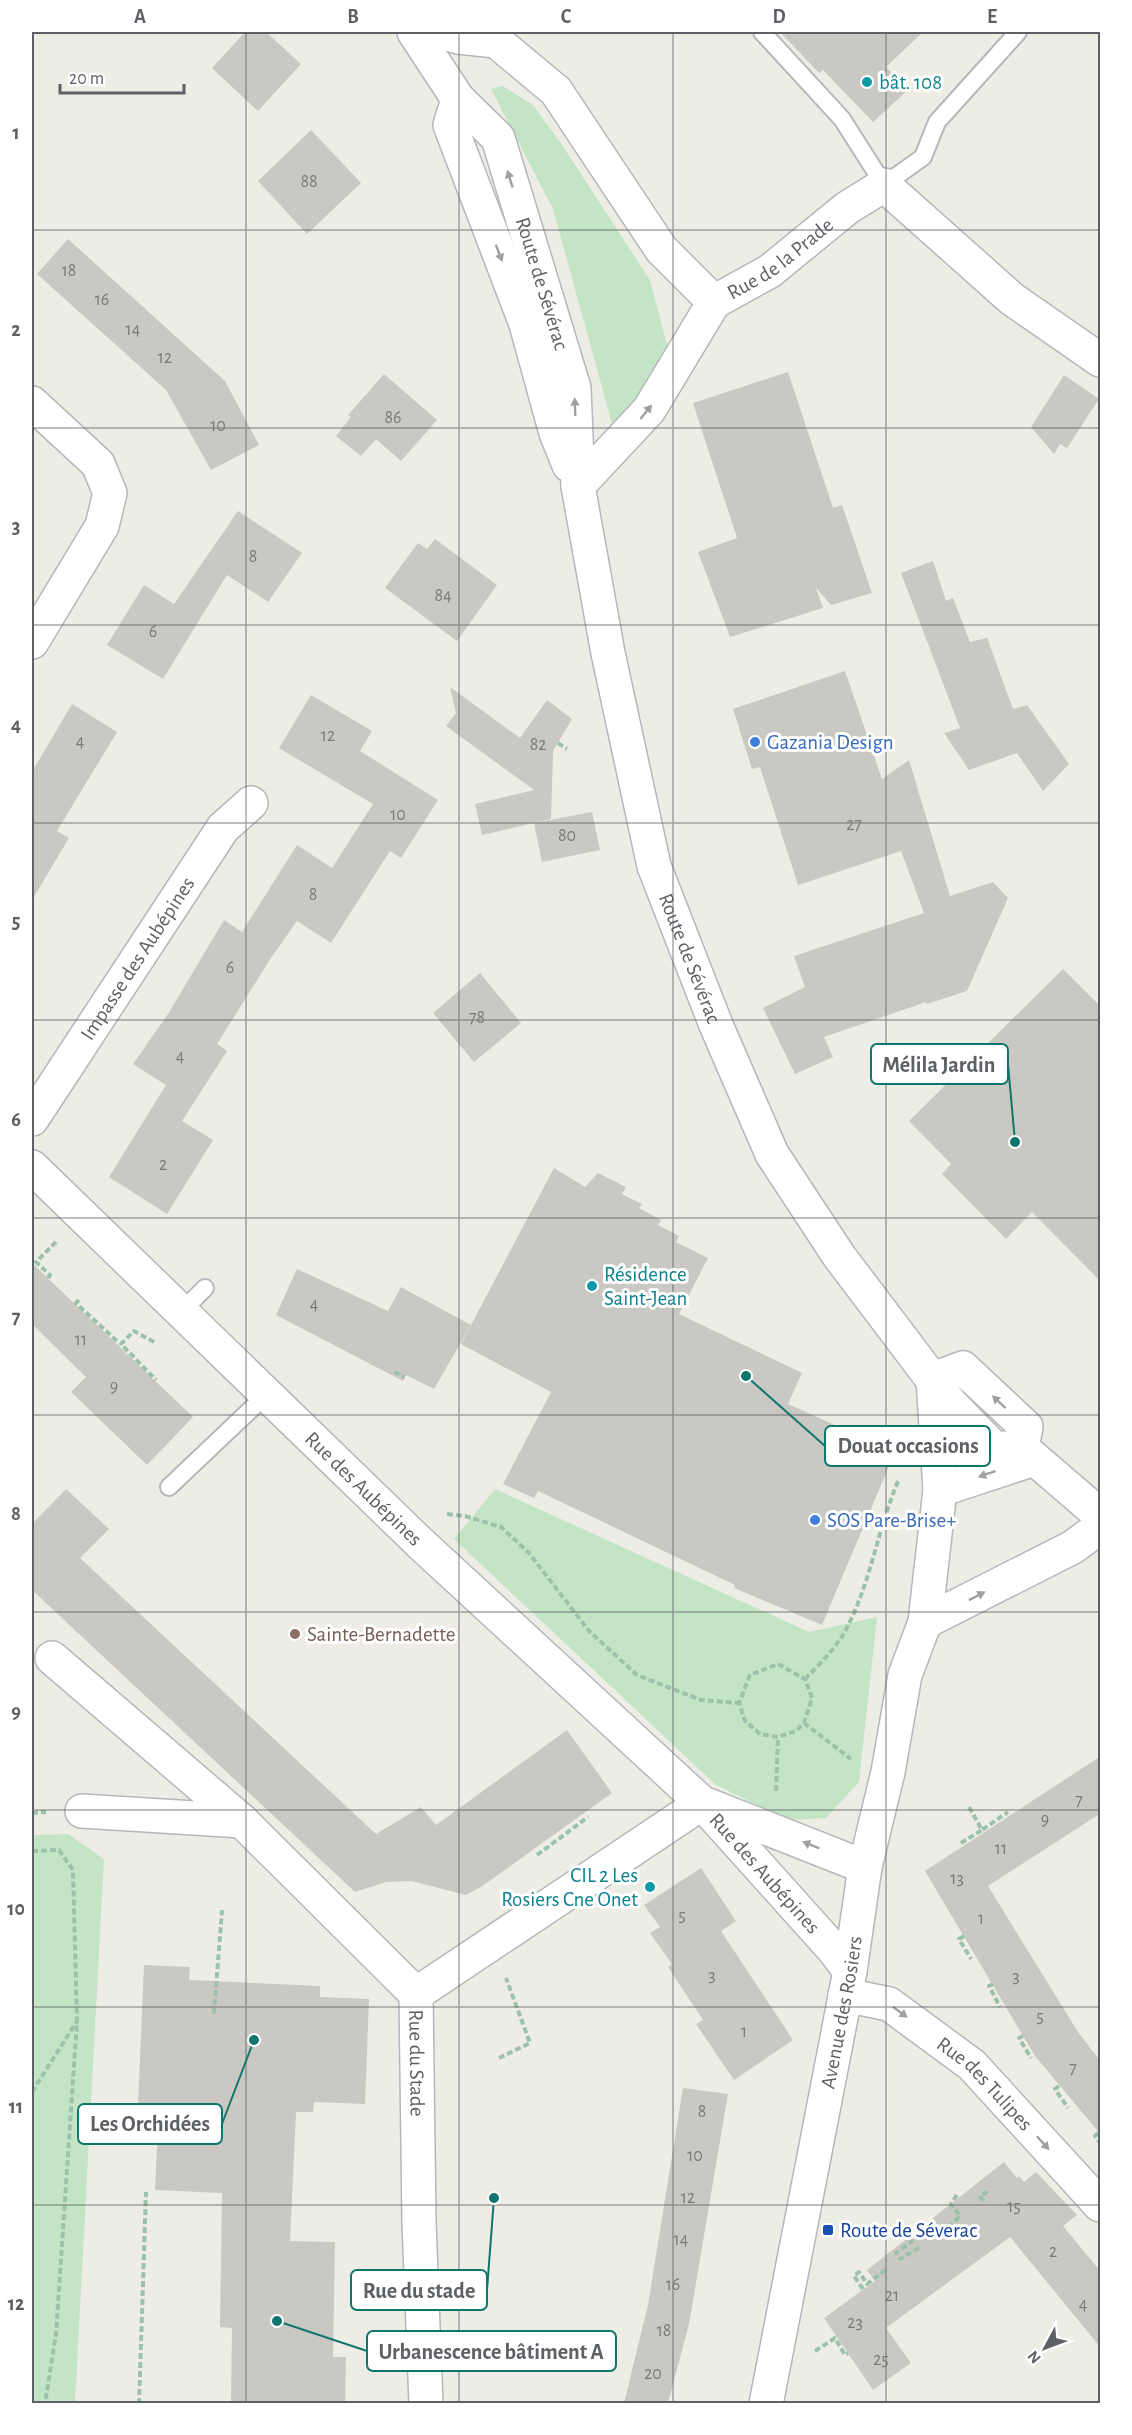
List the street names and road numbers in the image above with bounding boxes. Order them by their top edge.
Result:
street label: Rue de la Prade [724,214,837,303]
street label: Route de Sévérac [512,215,572,352]
street label: Impasse des Aubépines [76,873,198,1044]
street label: Route de Sévérac [655,890,725,1026]
street label: Rue des Aubépines [301,1427,426,1550]
street label: Rue des Aubépines [706,1809,824,1937]
street label: Avenue des Rosiers [817,1934,865,2090]
street label: Rue du Stade [406,2009,428,2117]
street label: Rue des Tulipes [933,2033,1037,2134]

